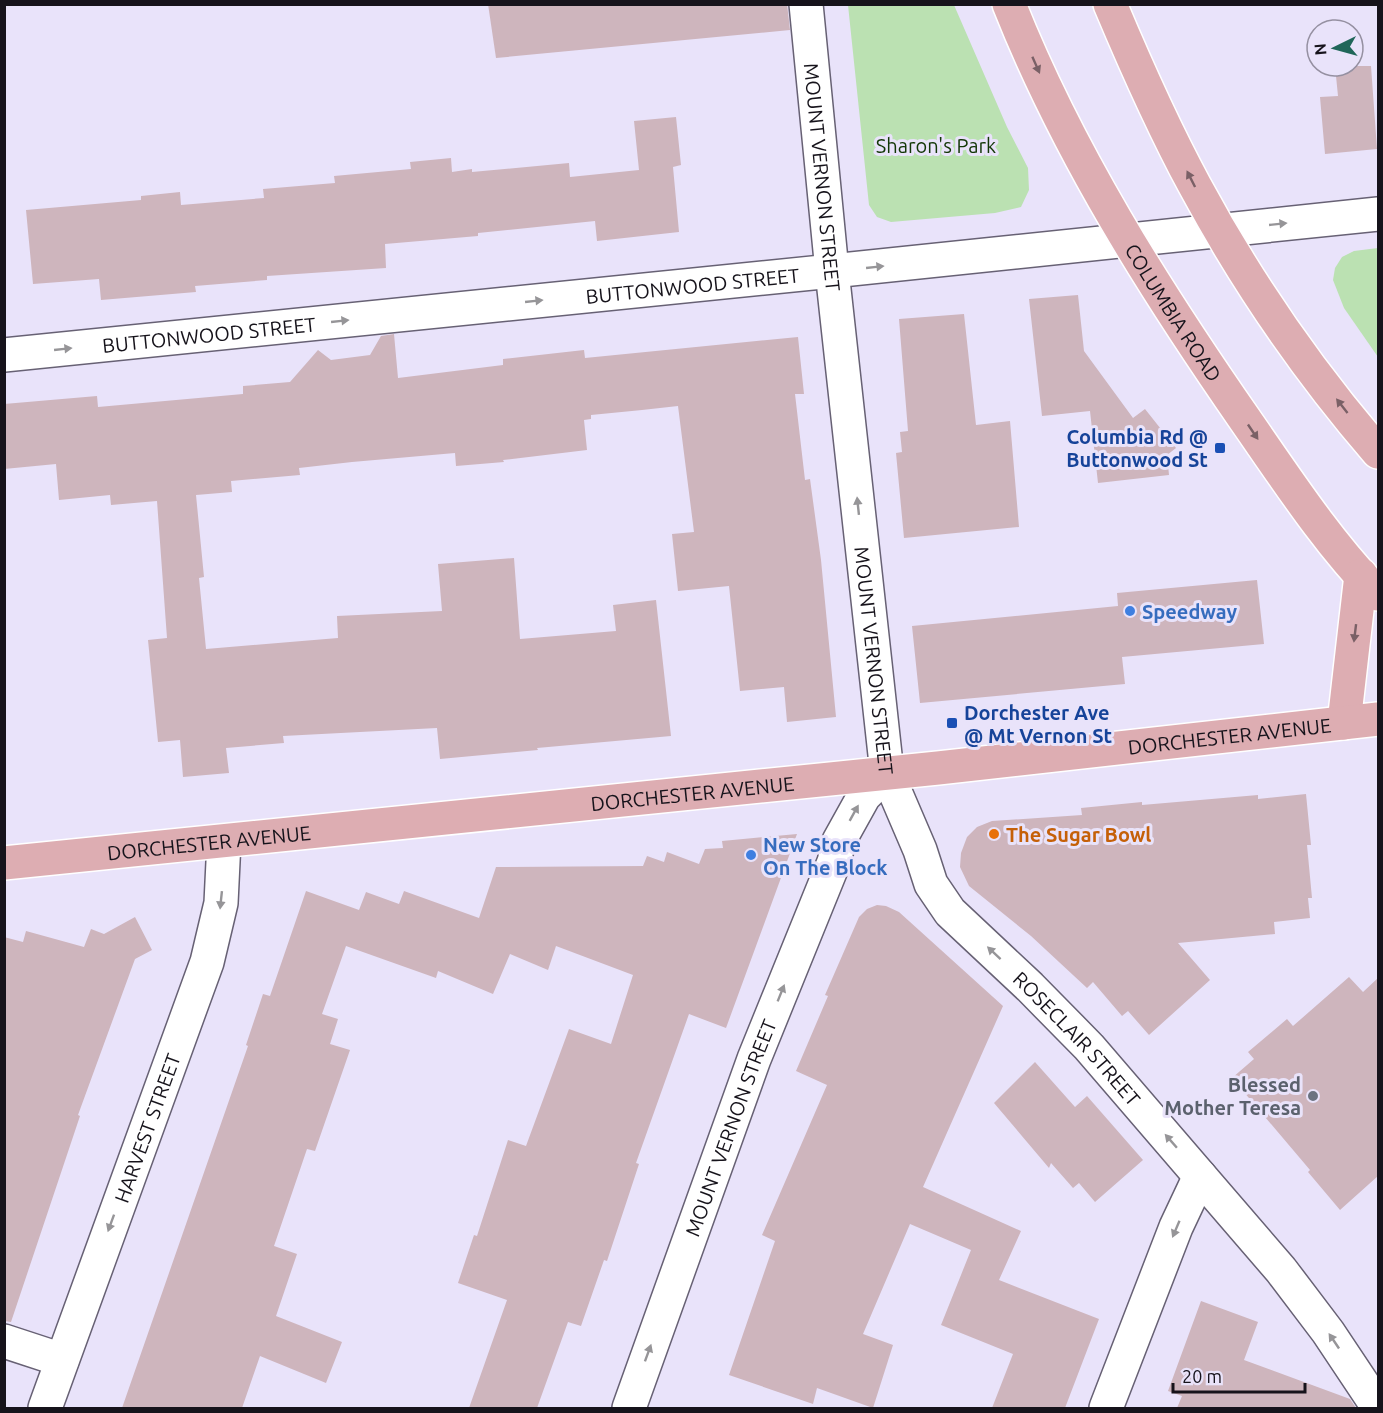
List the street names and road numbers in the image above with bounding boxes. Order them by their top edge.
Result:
street label: MOUNT VERNON STREET [800,62,846,293]
street label: COLUMBIA ROAD [1121,239,1227,385]
street label: BUTTONWOOD STREET [585,263,800,307]
street label: BUTTONWOOD STREET [101,312,317,356]
street label: MOUNT VERNON STREET [851,545,899,776]
street label: DORCHESTER AVENUE [1127,713,1332,758]
street label: DORCHESTER AVENUE [590,771,795,815]
street label: DORCHESTER AVENUE [106,820,312,864]
street label: ROSECLAIR STREET [1009,966,1145,1110]
street label: MOUNT VERNON STREET [680,1016,780,1239]
street label: HARVEST STREET [109,1050,184,1206]

